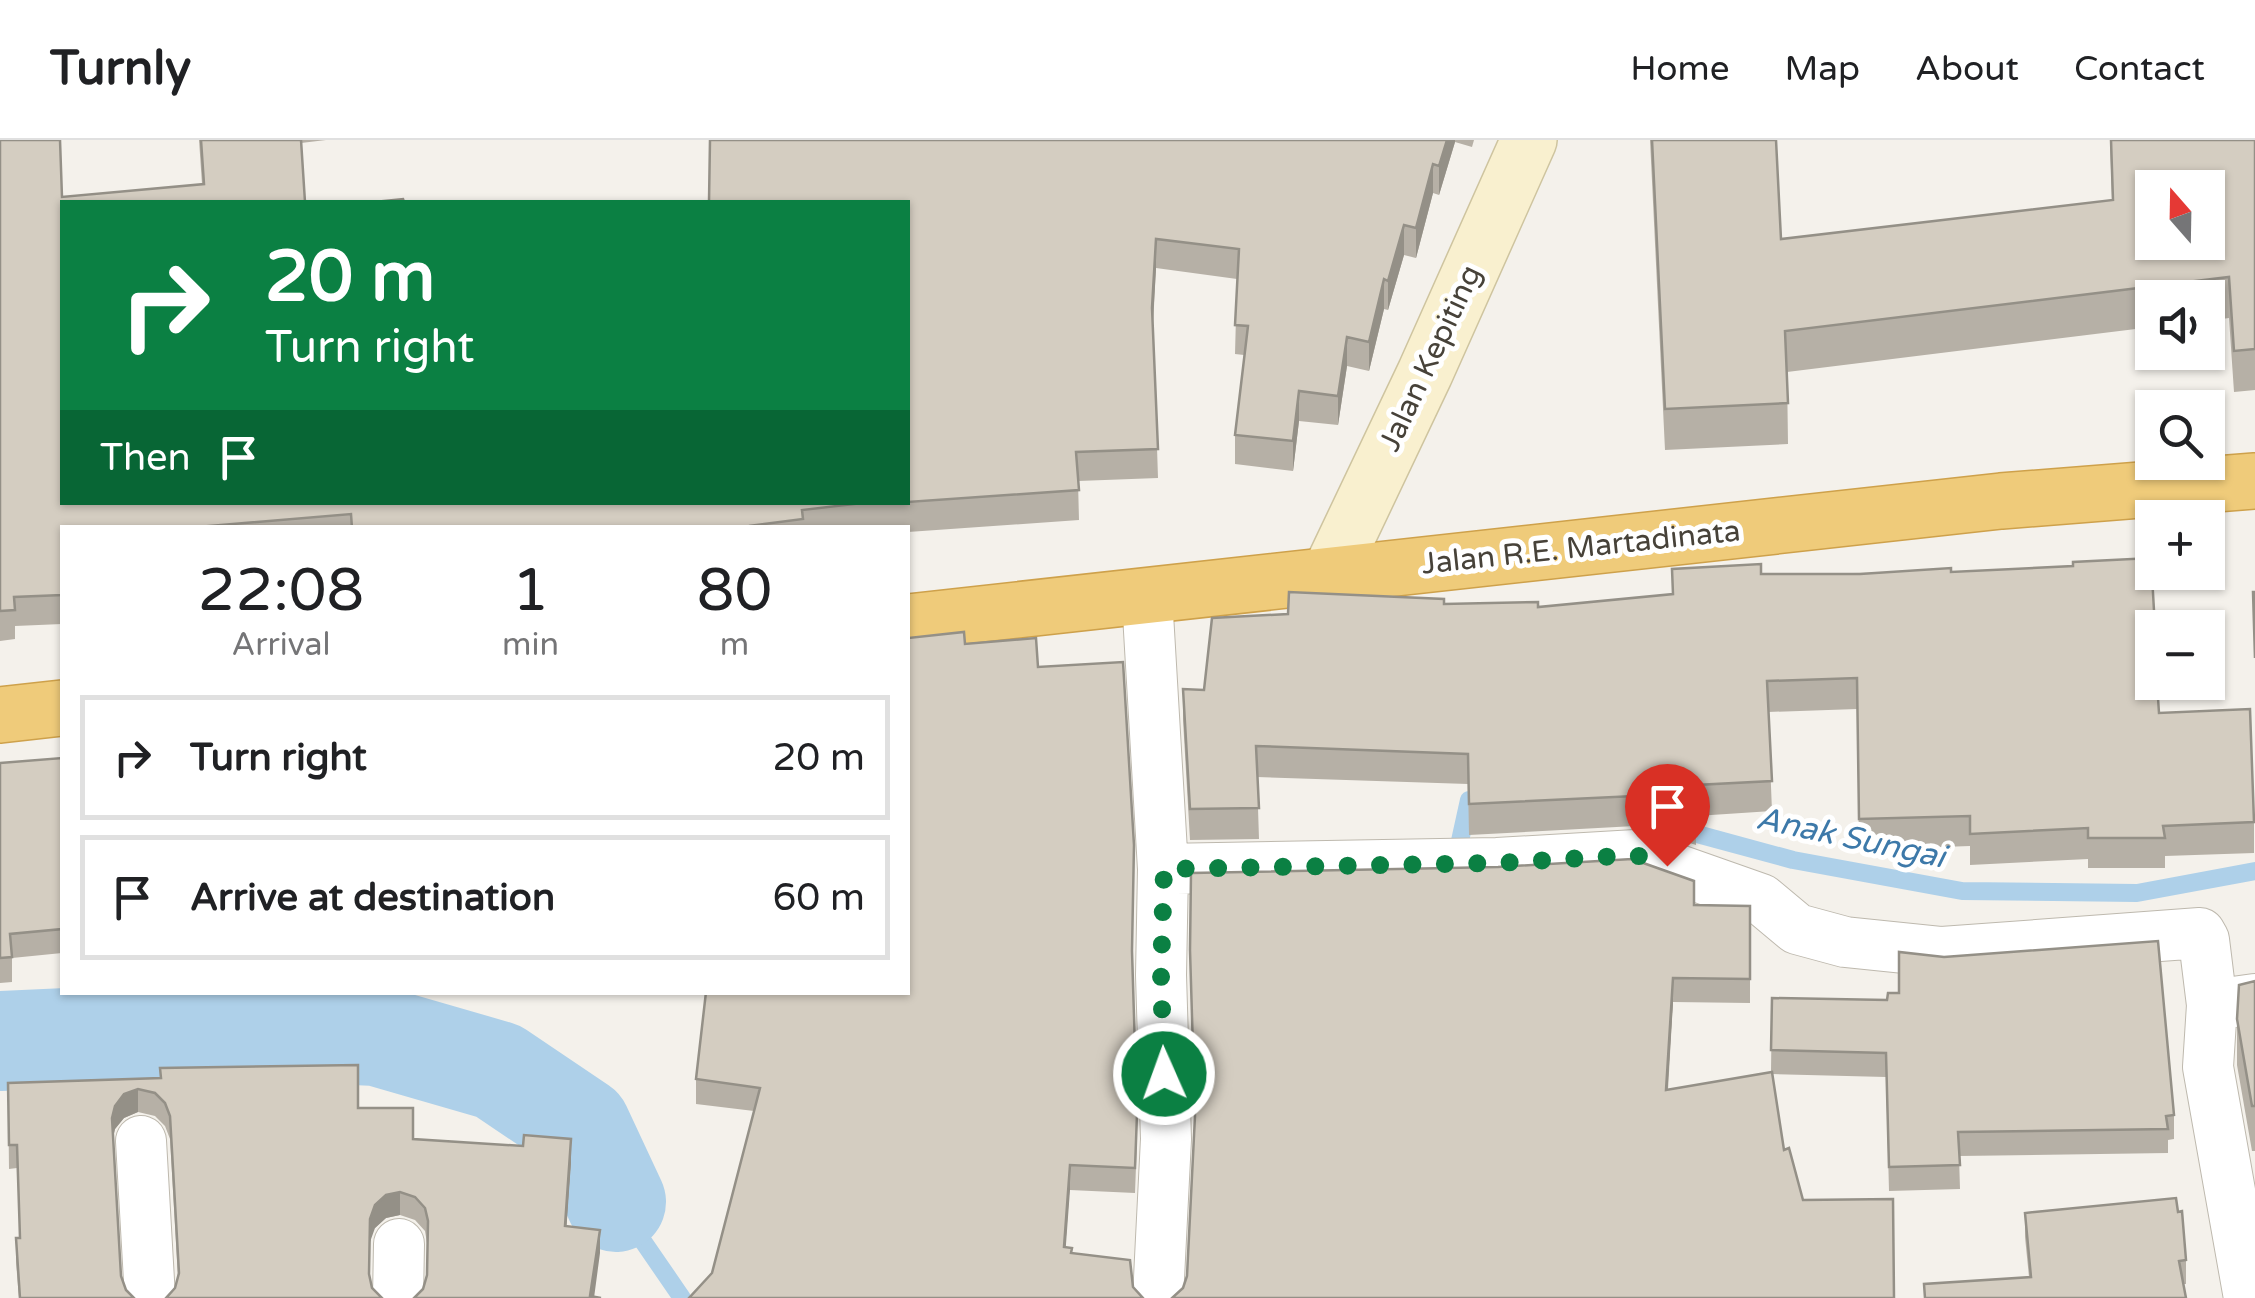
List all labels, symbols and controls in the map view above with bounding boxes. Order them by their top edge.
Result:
text: Turnly [50,40,191,98]
text: Home [1630,48,1729,90]
text: Map [1784,48,1860,90]
text: About [1915,48,2019,90]
text: Contact [2074,48,2205,90]
north arrow [2135,170,2225,260]
map controls [2135,170,2225,700]
text: 20 m [265,236,435,320]
icon: right [100,240,230,370]
street label: Jalan Kepiting [1371,259,1490,457]
button: sound [2135,280,2225,370]
text: Turn right [265,321,474,375]
button: search [2135,390,2225,480]
icon: arrive [211,430,266,485]
text: Then [100,435,191,481]
button: + [2135,500,2225,590]
street label: Jalan R.E. Martadinata [1420,512,1742,583]
text: 22:08 [198,555,364,627]
text: 1 [512,555,549,627]
text: 80 [697,555,772,627]
button: − [2135,610,2225,700]
text: Arrival [232,626,330,664]
text: min [502,626,559,664]
text: m [720,626,749,664]
icon: right [105,730,160,785]
text: Turn right [190,735,367,781]
text: 20 m [773,735,865,781]
pin [1625,764,1710,867]
icon: arrive [1640,779,1695,834]
water label: Anak Sungai [1753,799,1952,877]
icon: arrive [105,870,160,925]
text: Arrive at destination [190,875,555,921]
text: 60 m [773,875,865,921]
position arrow [1112,1022,1216,1126]

